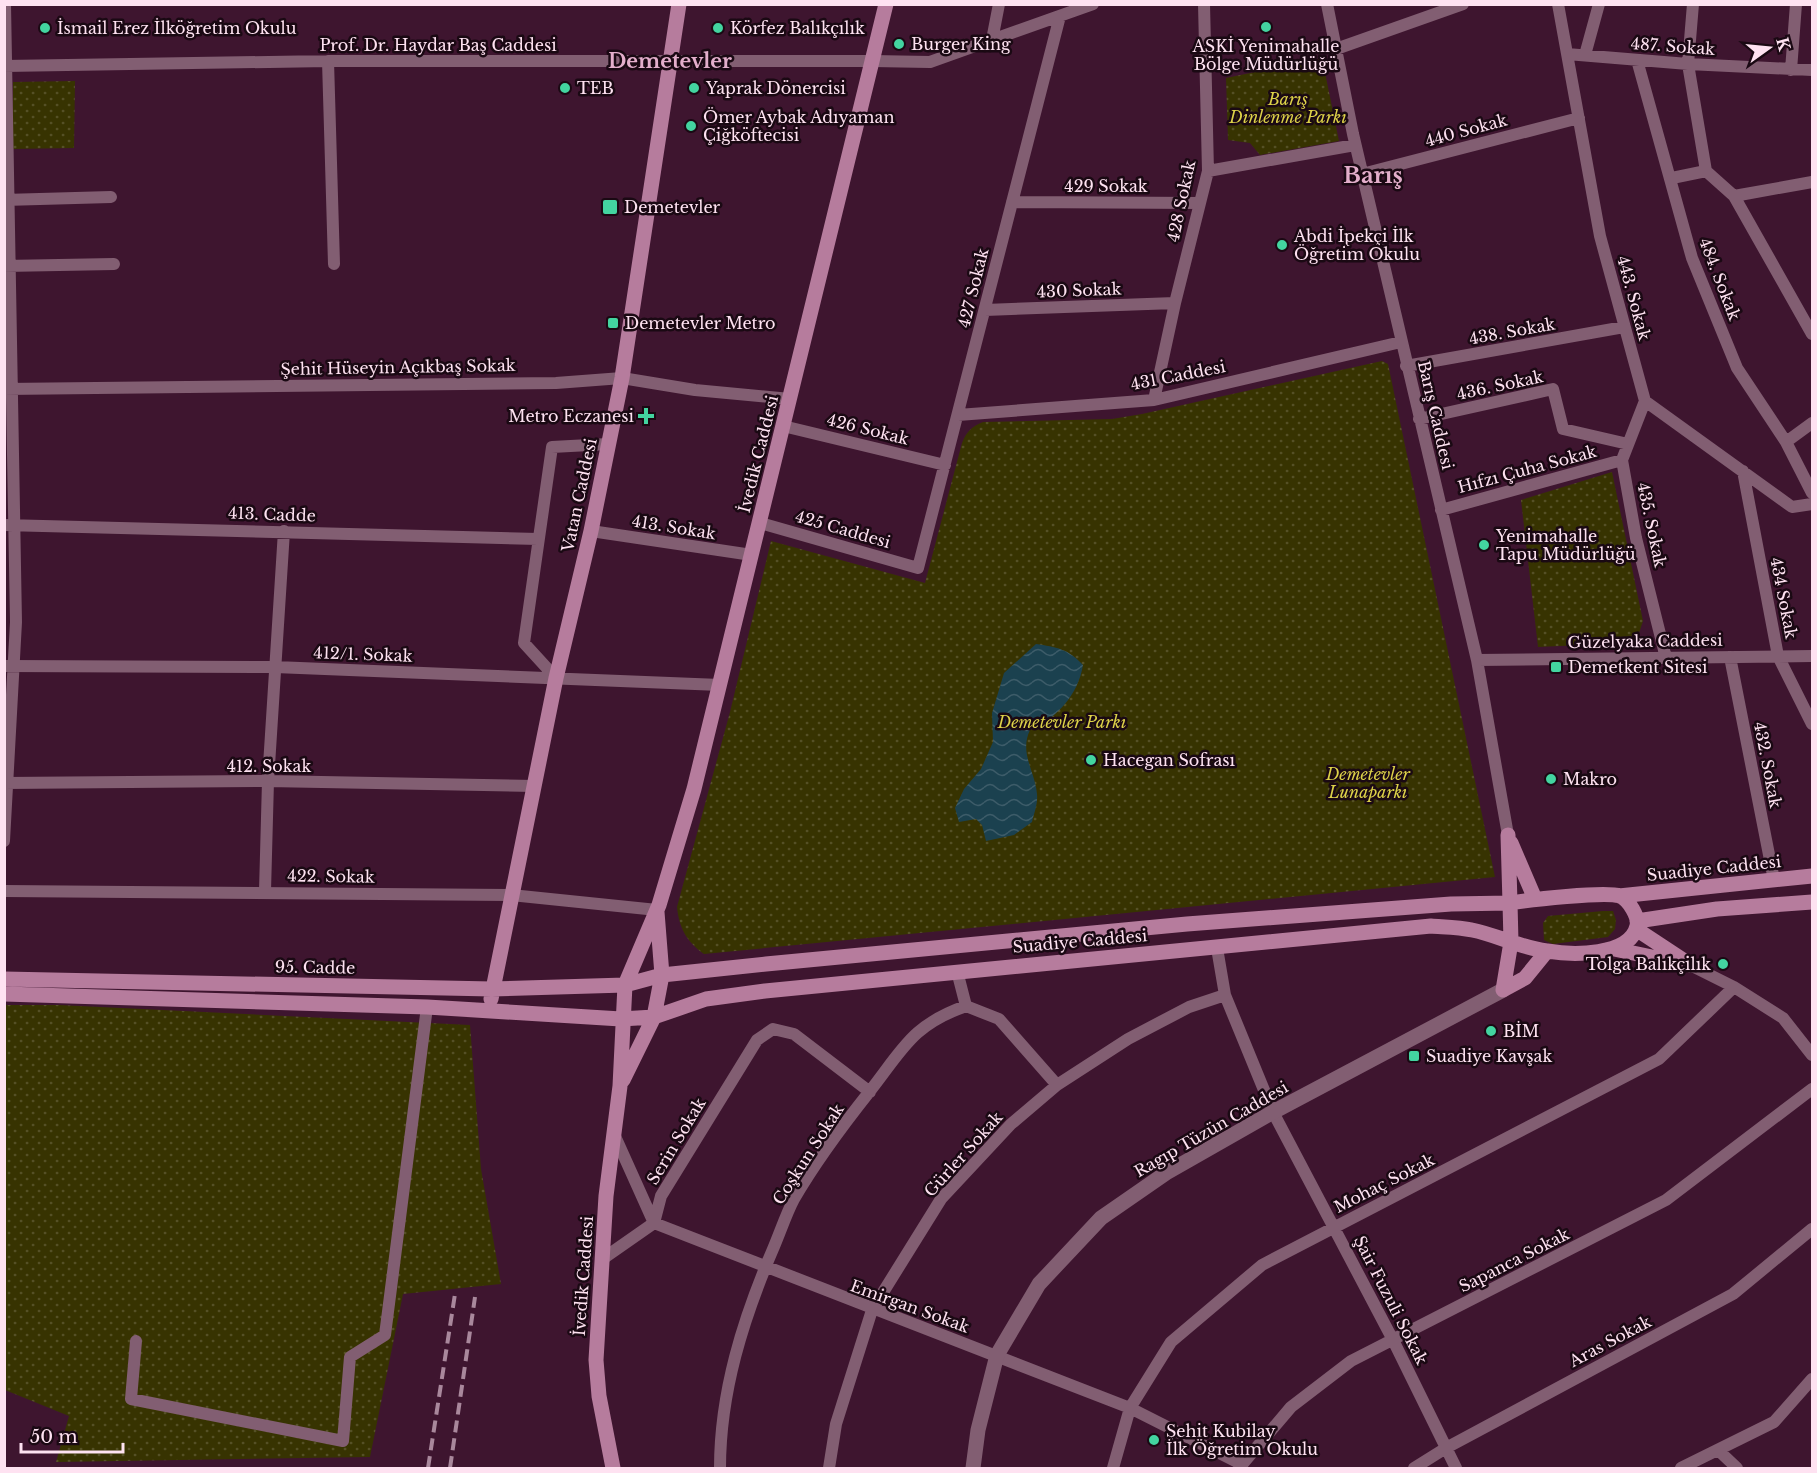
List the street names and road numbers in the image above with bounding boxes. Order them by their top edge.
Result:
street label: 487. Sokak [1630,33,1716,59]
street label: Prof. Dr. Haydar Baş Caddesi [319,35,557,55]
street label: 440 Sokak [1423,109,1509,151]
street label: 428 Sokak [1163,158,1199,244]
street label: 429 Sokak [1064,176,1148,196]
street label: 484. Sokak [1695,235,1745,323]
street label: 427 Sokak [953,246,993,330]
street label: 443. Sokak [1613,253,1655,343]
street label: 430 Sokak [1036,279,1122,301]
street label: 438. Sokak [1467,314,1557,348]
street label: Şehit Hüseyin Açıkbaş Sokak [280,355,516,379]
street label: 431 Caddesi [1129,356,1228,394]
street label: Barış Caddesi [1414,359,1458,472]
street label: 436. Sokak [1455,366,1545,404]
street label: İvedik Caddesi [734,393,782,515]
street label: 426 Sokak [825,409,911,449]
street label: Vatan Caddesi [557,436,601,555]
street label: Hıfzı Çuha Sokak [1455,441,1599,497]
street label: 435. Sokak [1633,481,1671,569]
street label: 413. Cadde [228,502,316,526]
street label: 425 Caddesi [793,506,893,552]
street label: 413. Sokak [631,511,717,544]
street label: 434 Sokak [1766,556,1802,641]
street label: Güzelyaka Caddesi [1567,630,1723,652]
street label: 412/1. Sokak [313,642,413,666]
street label: 432. Sokak [1750,720,1786,810]
street label: 412. Sokak [227,756,311,776]
street label: Suadiye Caddesi [1646,851,1783,885]
street label: 422. Sokak [287,865,375,887]
street label: Suadiye Caddesi [1012,925,1149,957]
street label: 95. Cadde [275,956,355,978]
street label: Ragıp Tüzün Caddesi [1130,1076,1292,1181]
street label: Serin Sokak [642,1094,710,1188]
street label: Coşkun Sokak [768,1100,848,1208]
street label: Gürler Sokak [919,1107,1007,1201]
street label: Mohaç Sokak [1331,1149,1438,1217]
street label: İvedik Caddesi [569,1215,597,1337]
street label: Sapanca Sokak [1455,1224,1573,1296]
street label: Şair Fuzuli Sokak [1350,1232,1432,1368]
street label: Emirgan Sokak [848,1275,972,1337]
street label: Aras Sokak [1565,1311,1655,1371]

